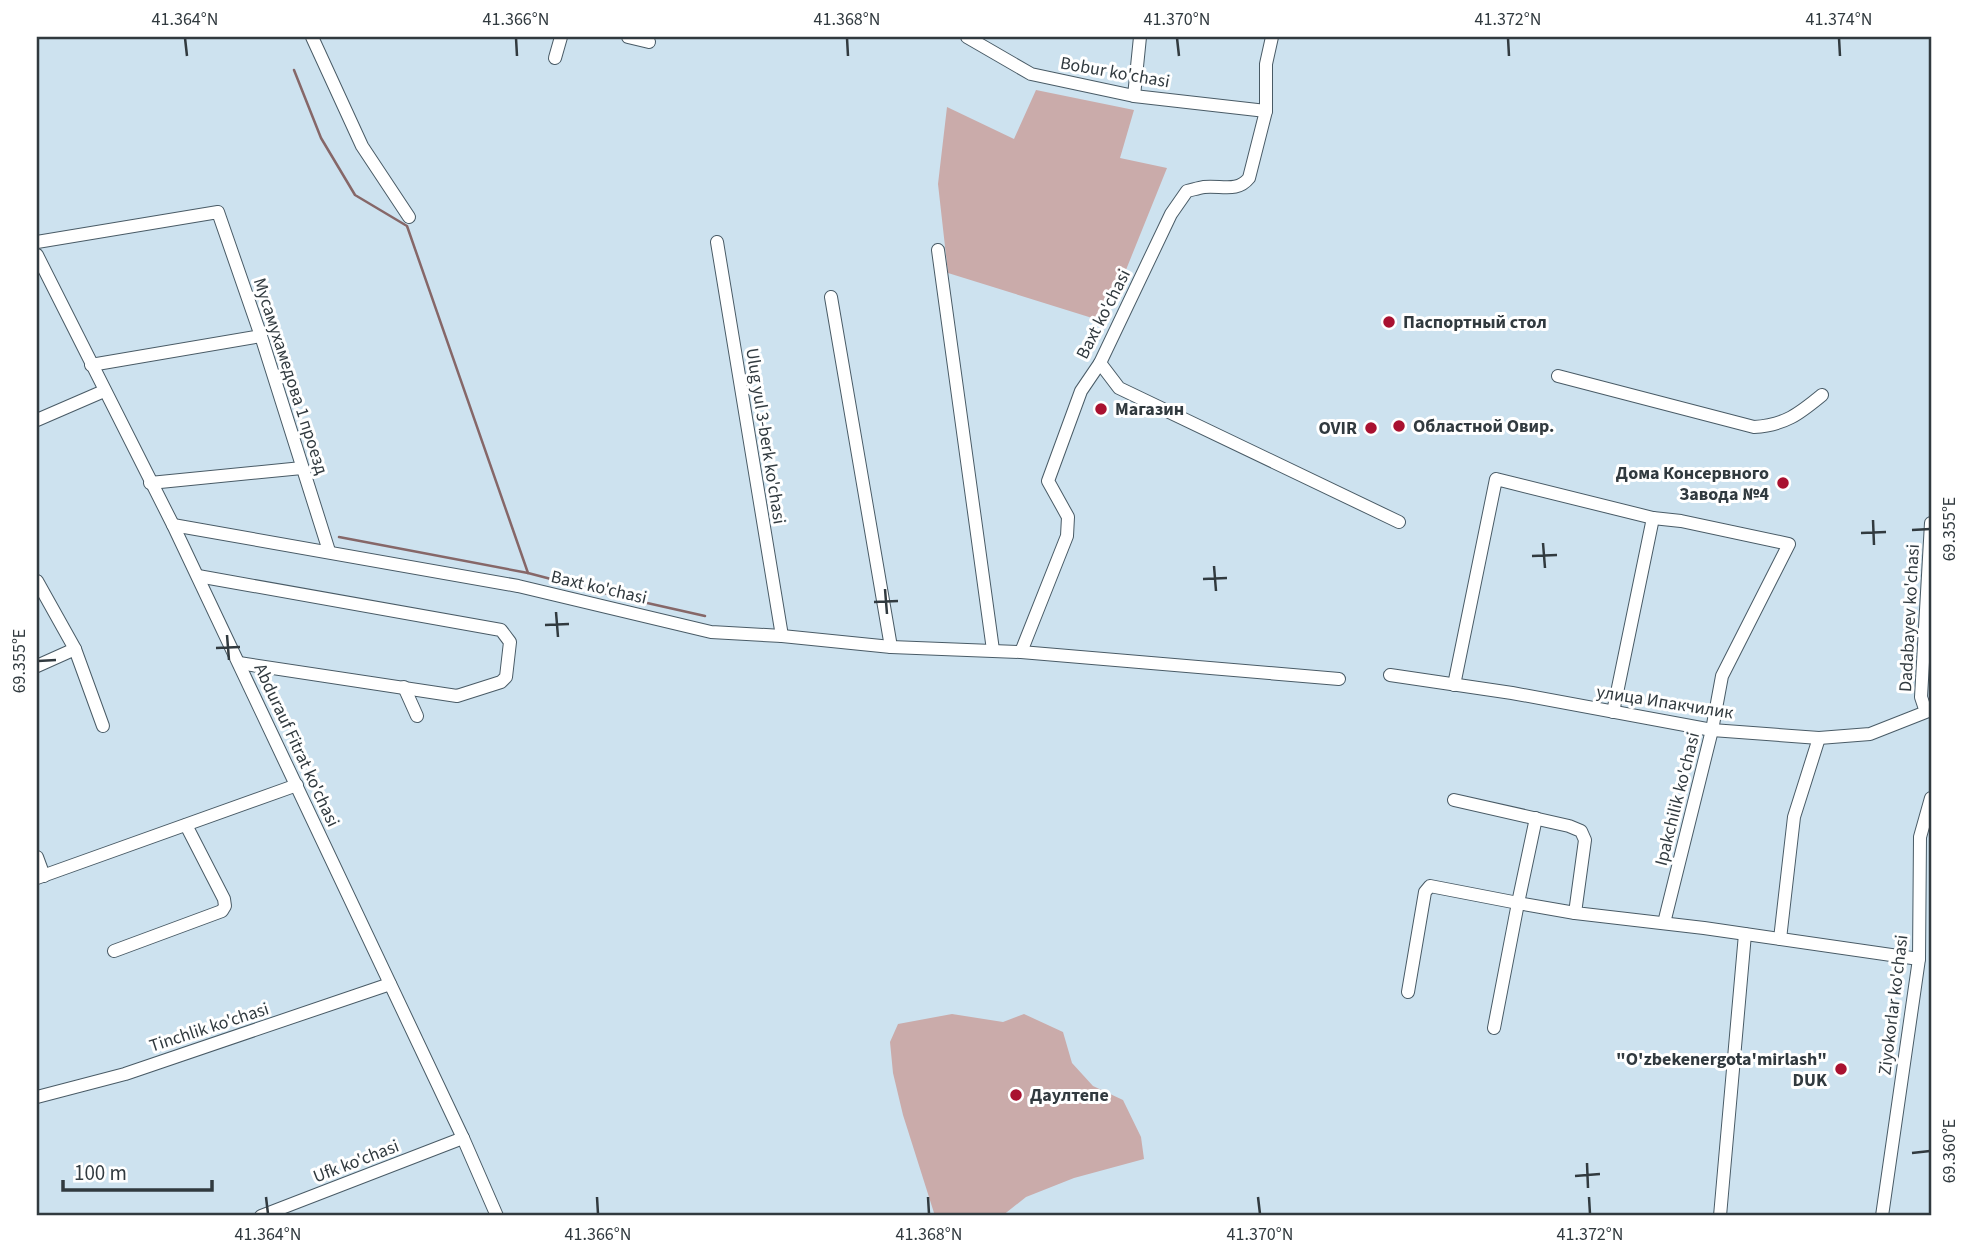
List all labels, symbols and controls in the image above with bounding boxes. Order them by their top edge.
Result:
text: 41.364°N [152,7,218,32]
text: 41.366°N [483,7,549,32]
text: 41.368°N [814,7,880,32]
text: 41.370°N [1144,7,1210,32]
text: 41.372°N [1475,7,1541,32]
text: 41.374°N [1806,7,1872,32]
street label: Bobur ko'chasi [1058,51,1172,94]
street label: Baxt ko'chasi [1070,265,1137,363]
street label: Мусамухамедова 1 проезд [247,275,334,478]
place label: Паспортный стол [1403,310,1547,335]
marker: Паспортный стол [1381,314,1397,330]
street label: Ulug yul 3-berk ko'chasi [739,346,792,526]
place label: Магазин [1115,397,1184,422]
marker: Магазин [1093,401,1109,417]
place label: Областной Овир. [1413,414,1555,439]
place label: OVIR [1318,416,1357,441]
marker: Областной Овир. [1391,418,1407,434]
marker: OVIR [1363,420,1379,436]
place label: Дома Консервного Завода №4 [1616,461,1769,507]
marker: Дома Консервного Завода №4 [1775,475,1791,491]
text: 69.355°E [1937,497,1962,561]
street label: Dadabayev ko'chasi [1893,543,1926,693]
street label: Baxt ko'chasi [548,564,649,611]
text: 69.355°E [7,629,32,693]
street label: Abdurauf Fitrat ko'chasi [248,659,345,831]
street label: улица Ипакчилик [1595,679,1735,726]
street label: Ipakchilik ko'chasi [1649,730,1706,869]
street label: Ziyokorlar ko'chasi [1872,933,1915,1077]
street label: Tinchlik ko'chasi [146,996,272,1059]
place label: "O'zbekenergota'mirlash" DUK [1616,1047,1828,1093]
marker: "O'zbekenergota'mirlash" DUK [1833,1061,1849,1077]
place label: Даултепе [1030,1083,1109,1108]
marker: Даултепе [1008,1087,1024,1103]
text: 69.360°E [1937,1119,1962,1183]
street label: Ufk ko'chasi [310,1134,403,1189]
scale bar [63,1148,212,1192]
text: 100 m [74,1158,127,1188]
text: 41.364°N [235,1222,301,1247]
text: 41.366°N [565,1222,631,1247]
text: 41.368°N [896,1222,962,1247]
text: 41.370°N [1227,1222,1293,1247]
text: 41.372°N [1557,1222,1623,1247]

